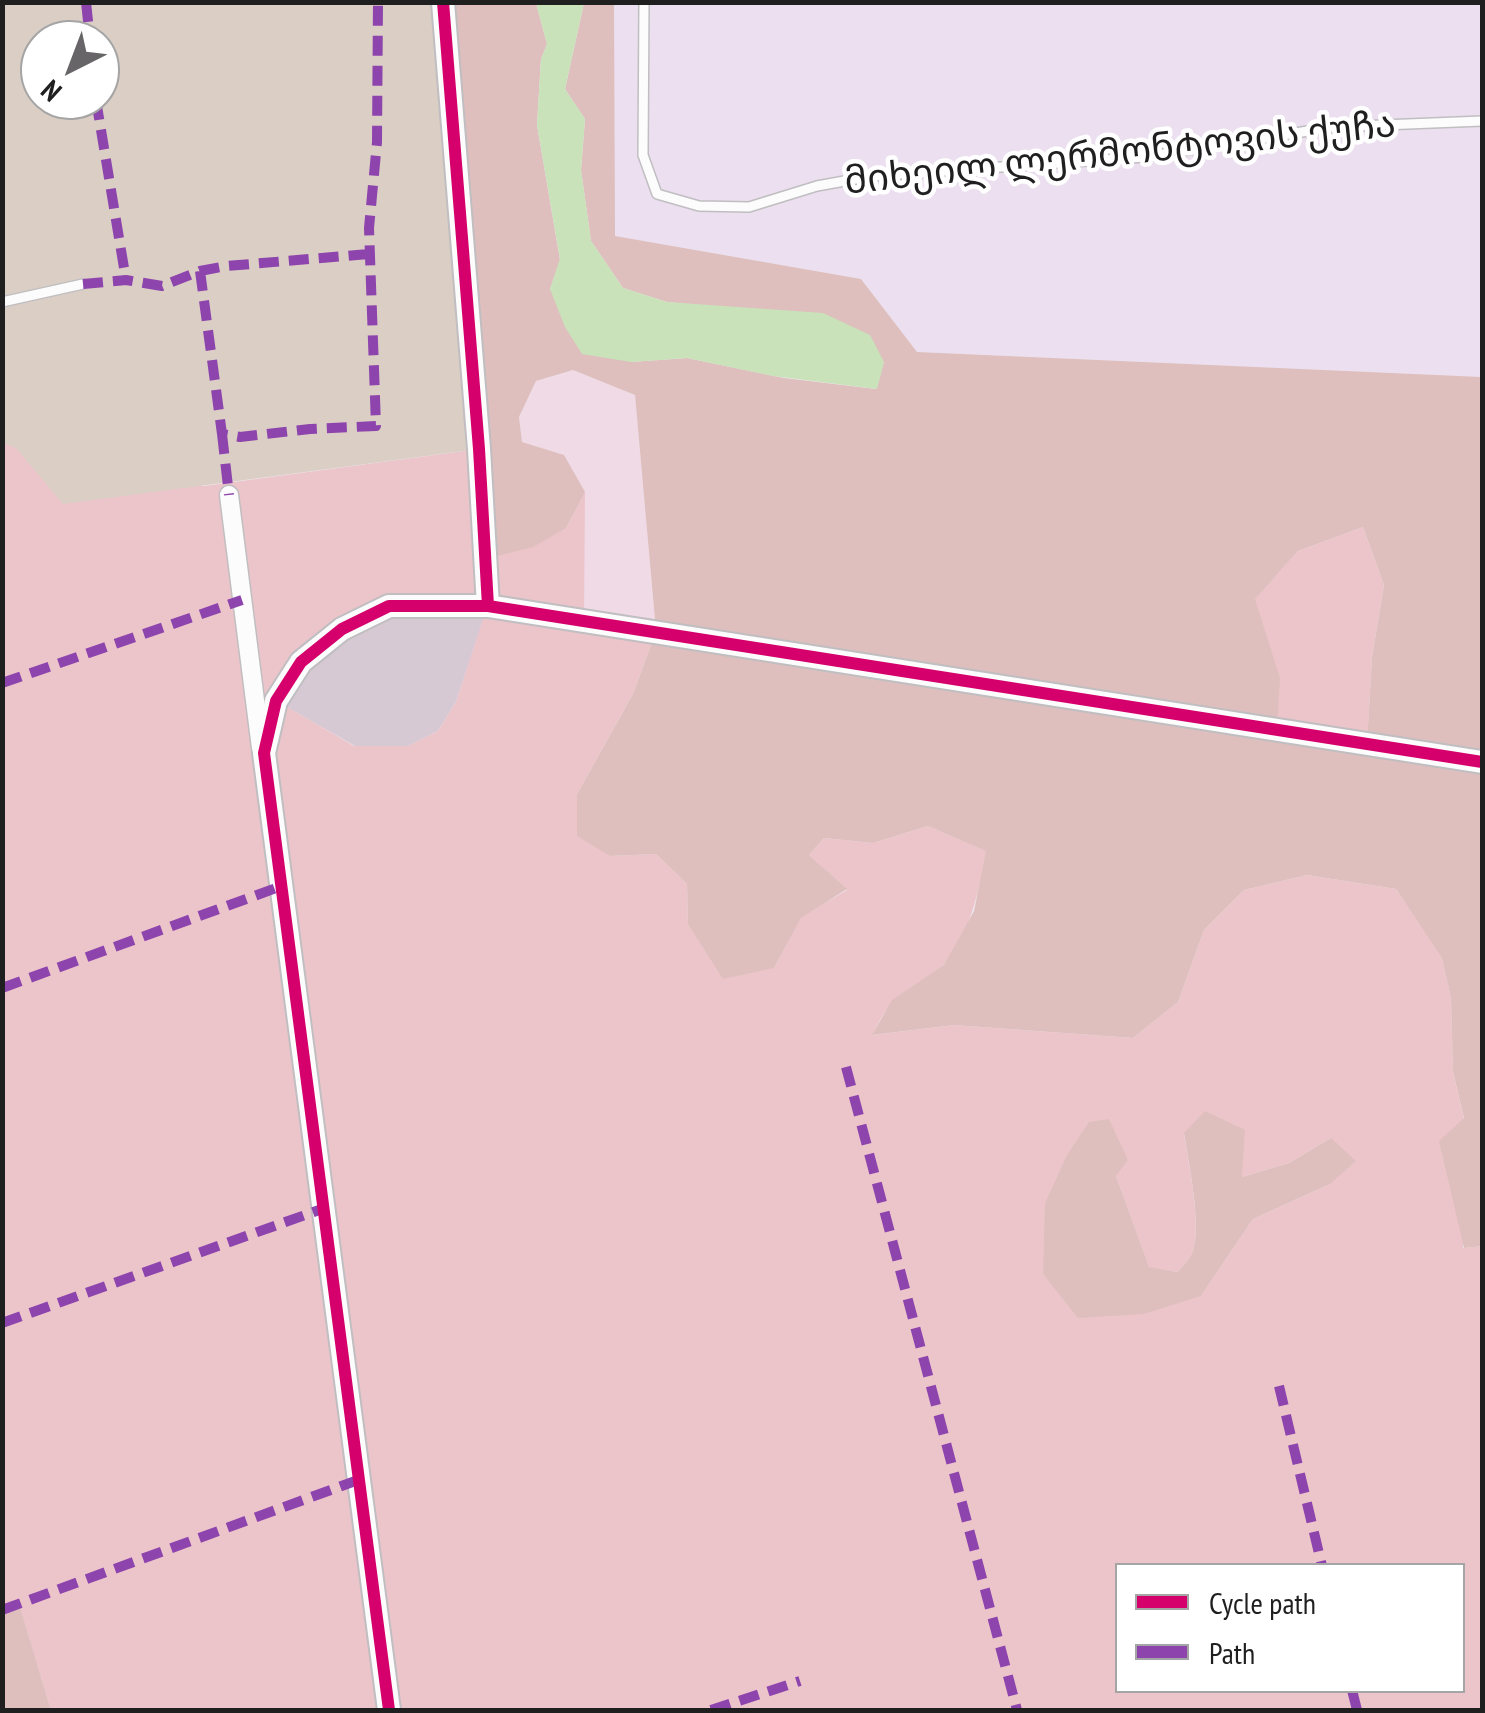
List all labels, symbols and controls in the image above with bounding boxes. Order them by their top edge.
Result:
north arrow [20,20,120,120]
text: N [33,72,69,110]
street label: მიხეილ ლერმონტოვის ქუჩა [842,102,1398,206]
legend [1115,1563,1465,1693]
text: Cycle path [1209,1583,1316,1622]
text: Path [1209,1633,1255,1672]

